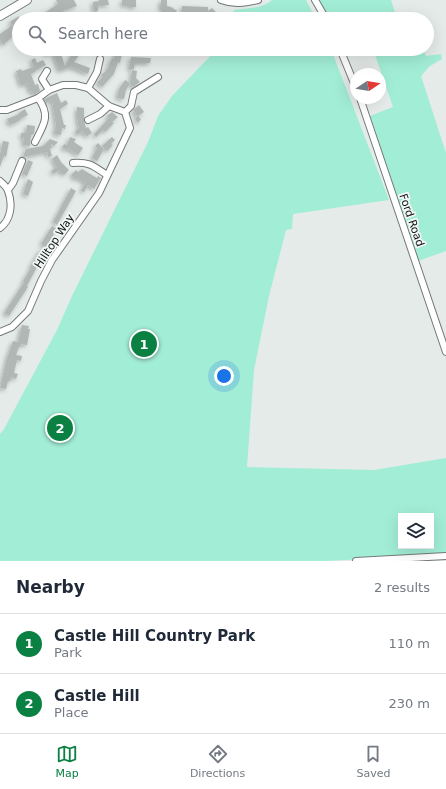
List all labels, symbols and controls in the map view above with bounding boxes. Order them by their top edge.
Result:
search box [12,12,434,56]
icon: search [26,23,48,45]
text: Search here [58,25,148,43]
north arrow [350,68,386,104]
street label: Ford Road [396,192,427,248]
street label: Hilltop Way [32,211,77,271]
pin: 1 [131,329,157,359]
your location [214,366,234,386]
pin: 2 [47,413,73,443]
map controls [398,513,434,549]
button: layers [398,513,434,549]
text: Nearby [16,577,85,597]
text: 2 results [374,580,430,595]
text: Castle Hill Country Park [54,627,255,645]
text: 1 [24,636,34,651]
text: 110 m [388,636,430,651]
text: Park [54,645,82,660]
text: Castle Hill [54,687,140,705]
text: 2 [24,696,34,711]
text: 230 m [388,696,430,711]
text: Place [54,705,89,720]
tab: Map [56,743,79,780]
tab: Directions [190,743,245,780]
tab: Saved [356,743,390,780]

